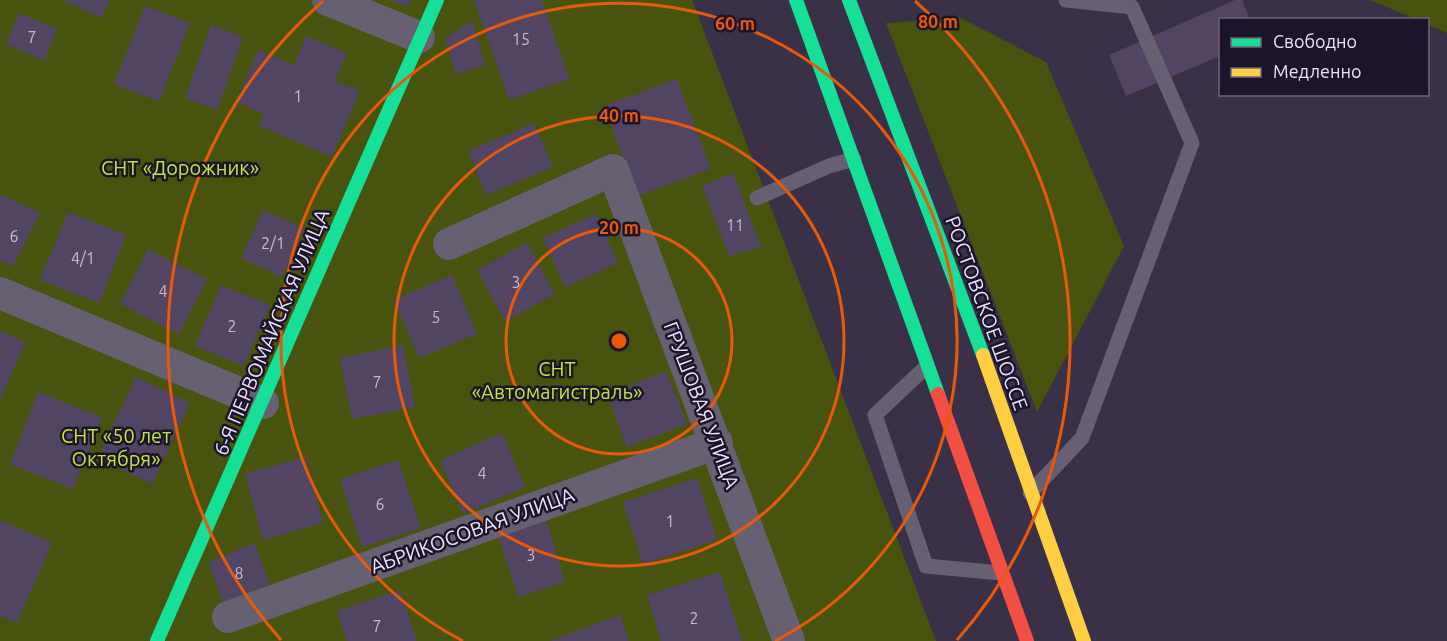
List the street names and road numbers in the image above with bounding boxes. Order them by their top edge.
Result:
street label: 6-Я ПЕРВОМАЙСКАЯ УЛИЦА [209,205,333,459]
street label: РОСТОВСКОЕ ШОССЕ [941,213,1033,413]
street label: ГРУШОВАЯ УЛИЦА [660,318,744,492]
street label: АБРИКОСОВАЯ УЛИЦА [367,482,577,578]

